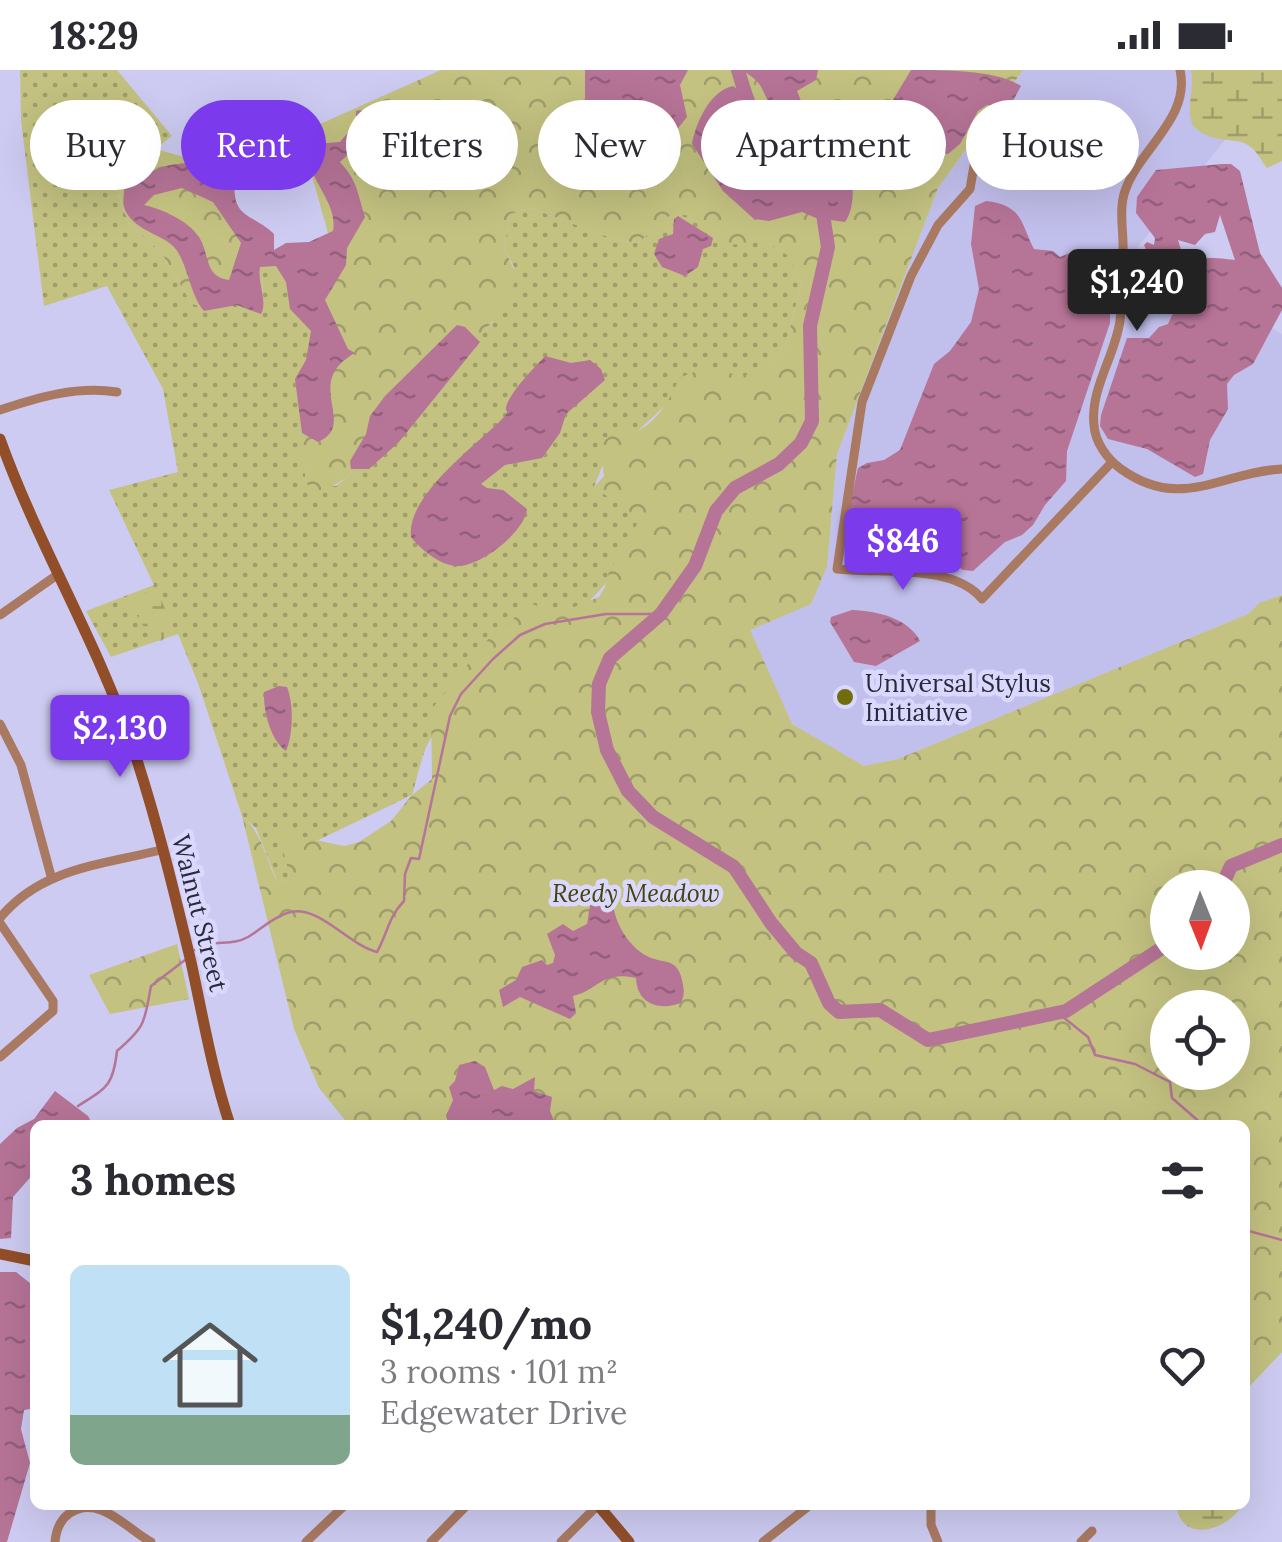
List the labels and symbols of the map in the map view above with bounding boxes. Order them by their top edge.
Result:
pin: $1,240 [1056,249,1218,334]
pin: $846 [844,508,962,593]
place label: Universal Stylus Initiative [865,667,1051,728]
marker: Universal Stylus Initiative [834,686,856,708]
pin: $2,130 [39,695,201,780]
street label: Walnut Street [165,831,235,995]
north arrow [1150,870,1250,970]
park label: Reedy Meadow [552,877,720,909]

